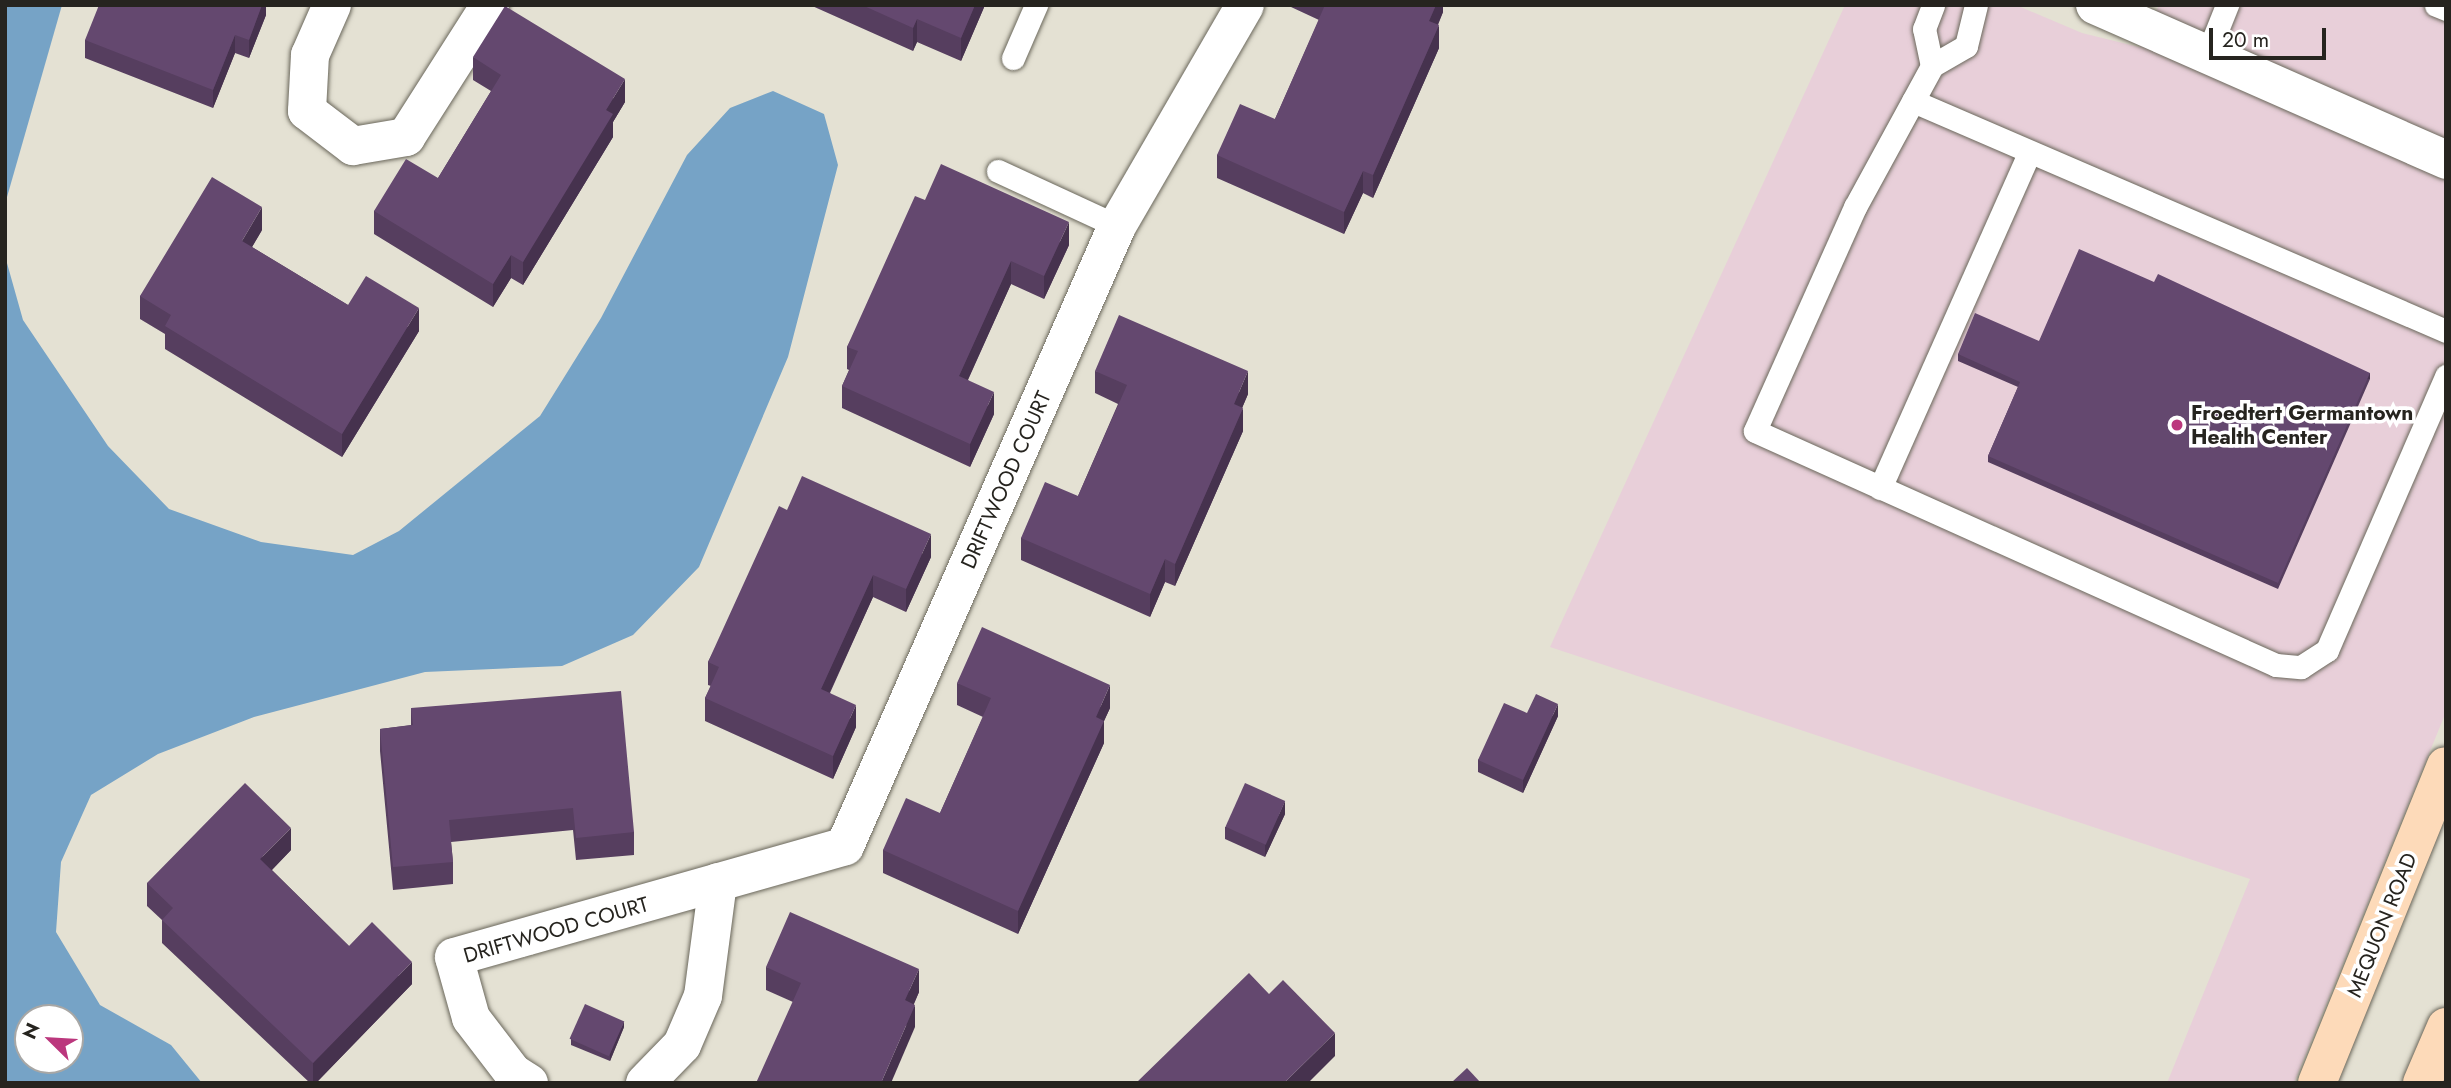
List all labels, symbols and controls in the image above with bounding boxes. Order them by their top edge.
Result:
scale bar [2213,14,2330,58]
text: 20 m [2222,25,2269,55]
street label: DRIFTWOOD COURT [956,387,1056,573]
place label: Froedtert Germantown Health Center [2191,400,2413,450]
marker: Froedtert Germantown Health Center [2169,417,2185,433]
street label: MEQUON ROAD [2342,849,2422,1001]
street label: DRIFTWOOD COURT [461,892,651,968]
north arrow [14,1004,84,1074]
text: N [16,1019,47,1043]

